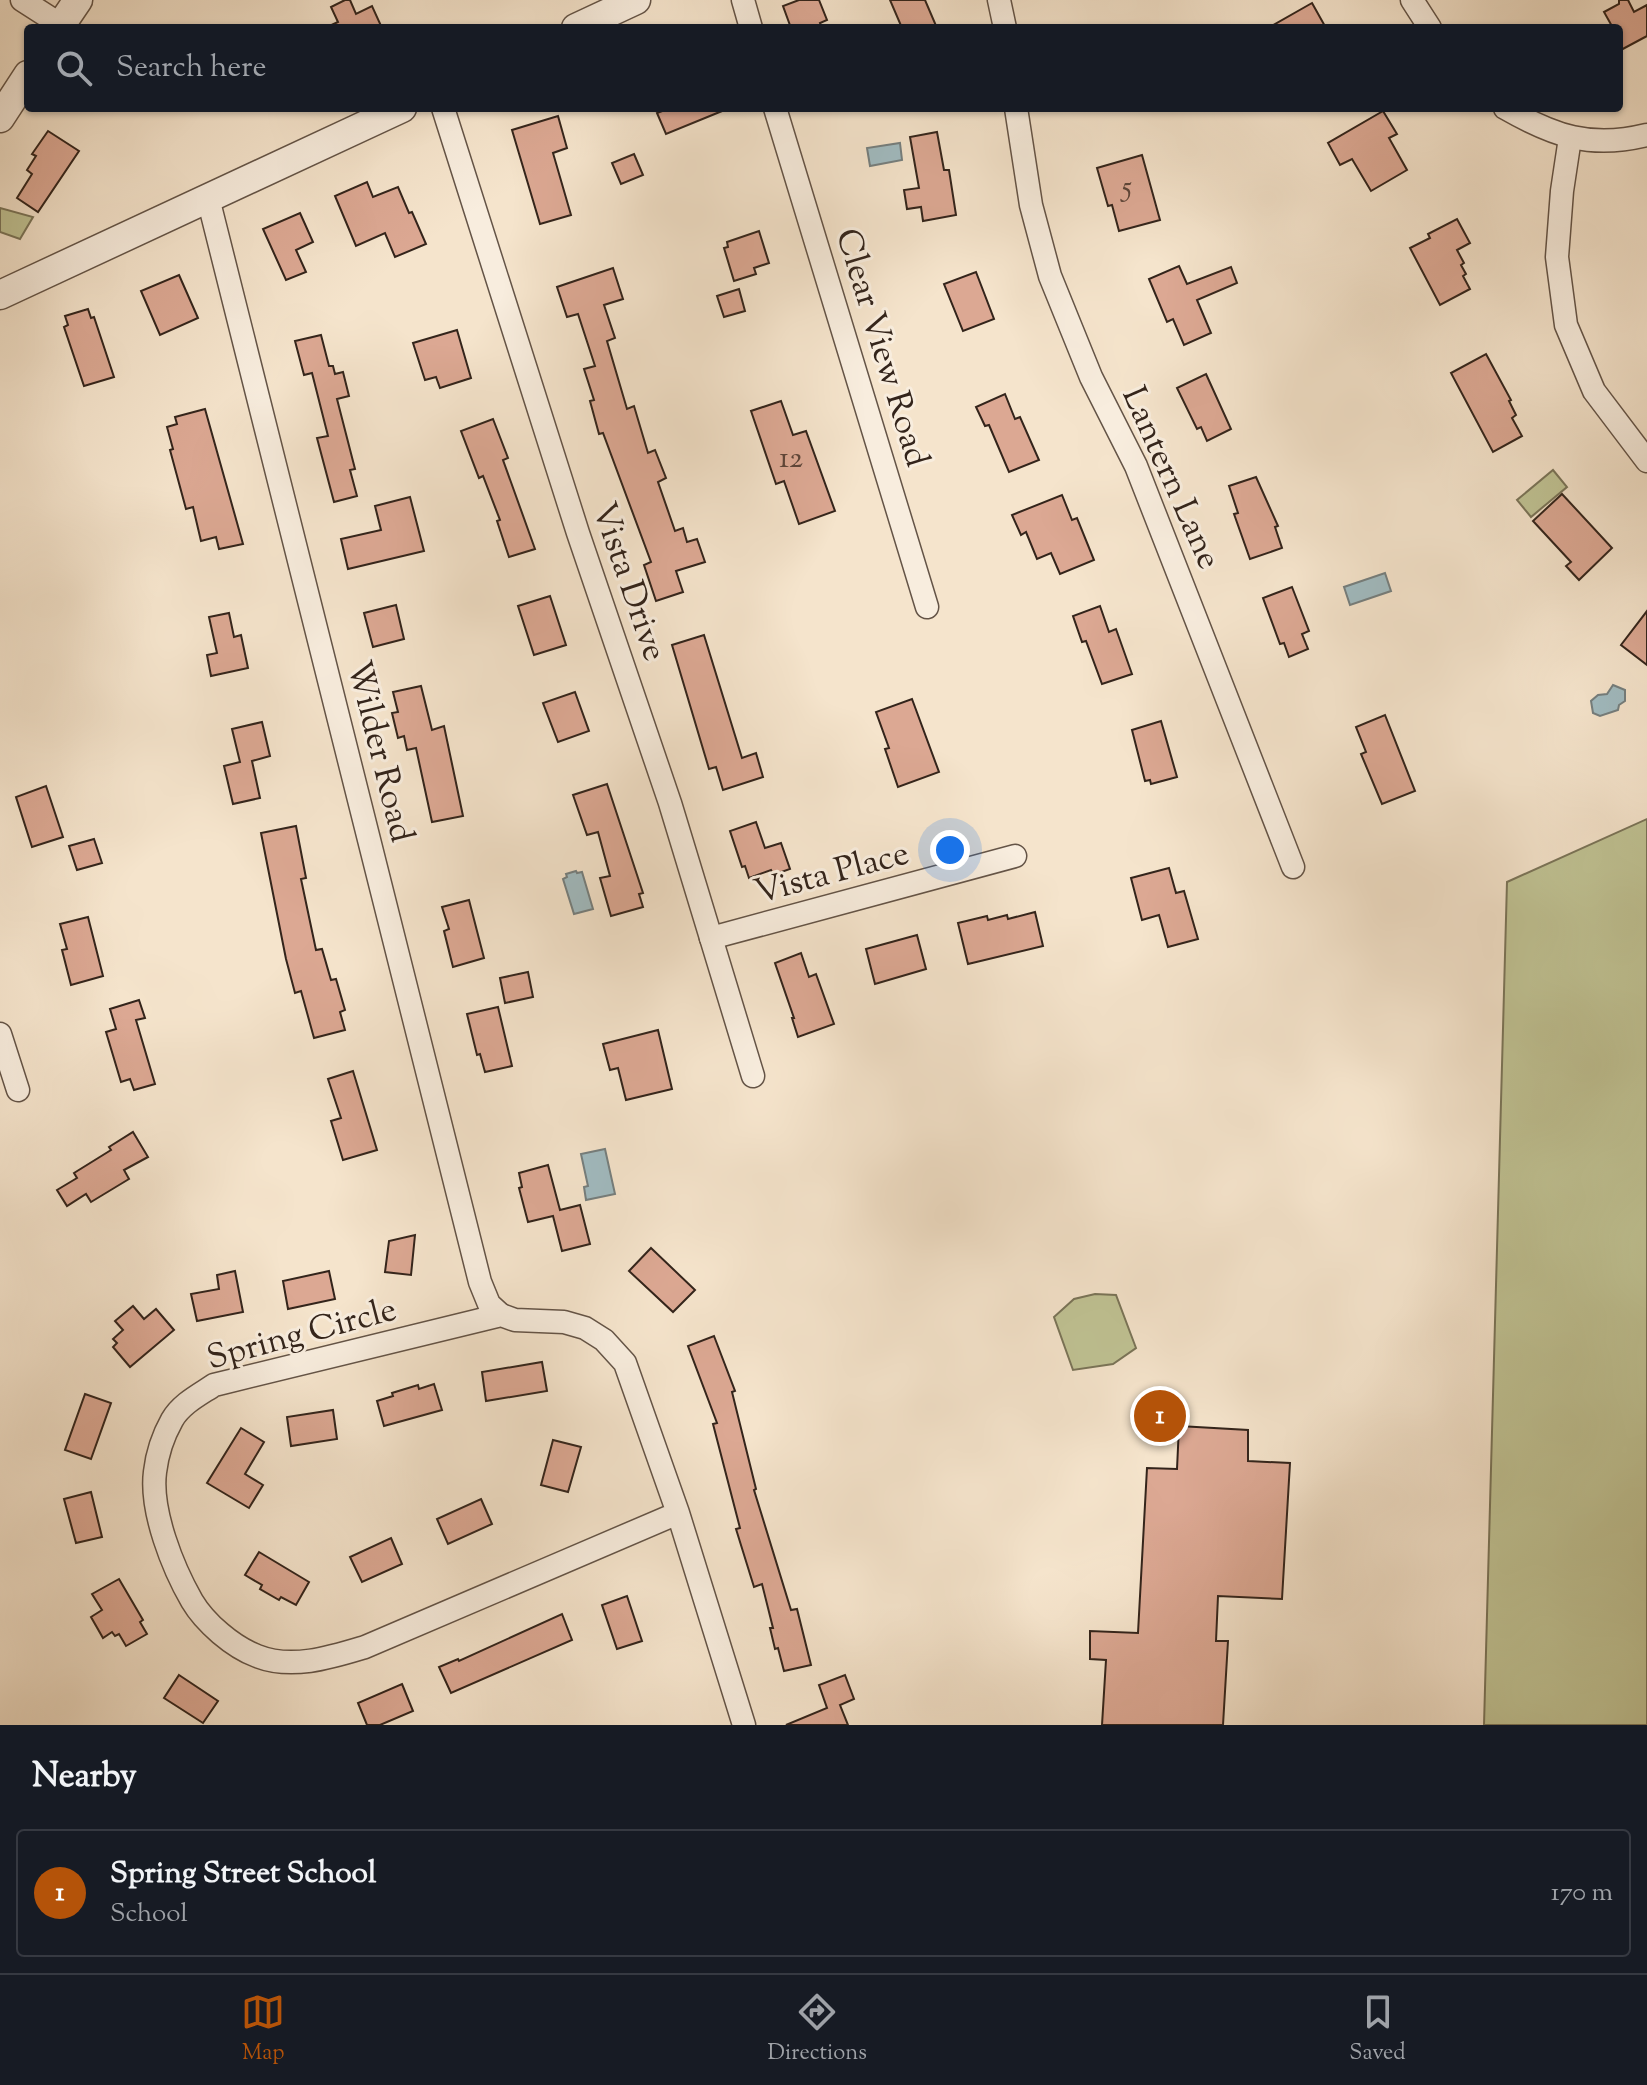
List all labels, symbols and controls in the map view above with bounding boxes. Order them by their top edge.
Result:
search box [24,24,1623,112]
icon: search [52,46,96,90]
text: Search here [116,47,266,90]
house number: 5 [1120,167,1132,210]
street label: Clear View Road [821,223,940,473]
street label: Lantern Lane [1108,379,1232,578]
house number: 12 [779,438,803,481]
street label: Vista Drive [578,496,678,668]
street label: Wilder Road [332,656,425,848]
street label: Vista Place [749,830,915,919]
your location [930,830,970,870]
street label: Spring Circle [202,1287,402,1384]
pin: 1 [1134,1386,1186,1446]
text: Nearby [32,1753,137,1802]
text: Spring Street School [110,1853,376,1896]
text: 1 [56,1875,64,1912]
text: 170 m [1551,1875,1613,1912]
text: School [110,1896,188,1933]
tab: Map [241,1990,285,2070]
tab: Directions [768,1990,867,2070]
tab: Saved [1349,1990,1406,2070]

